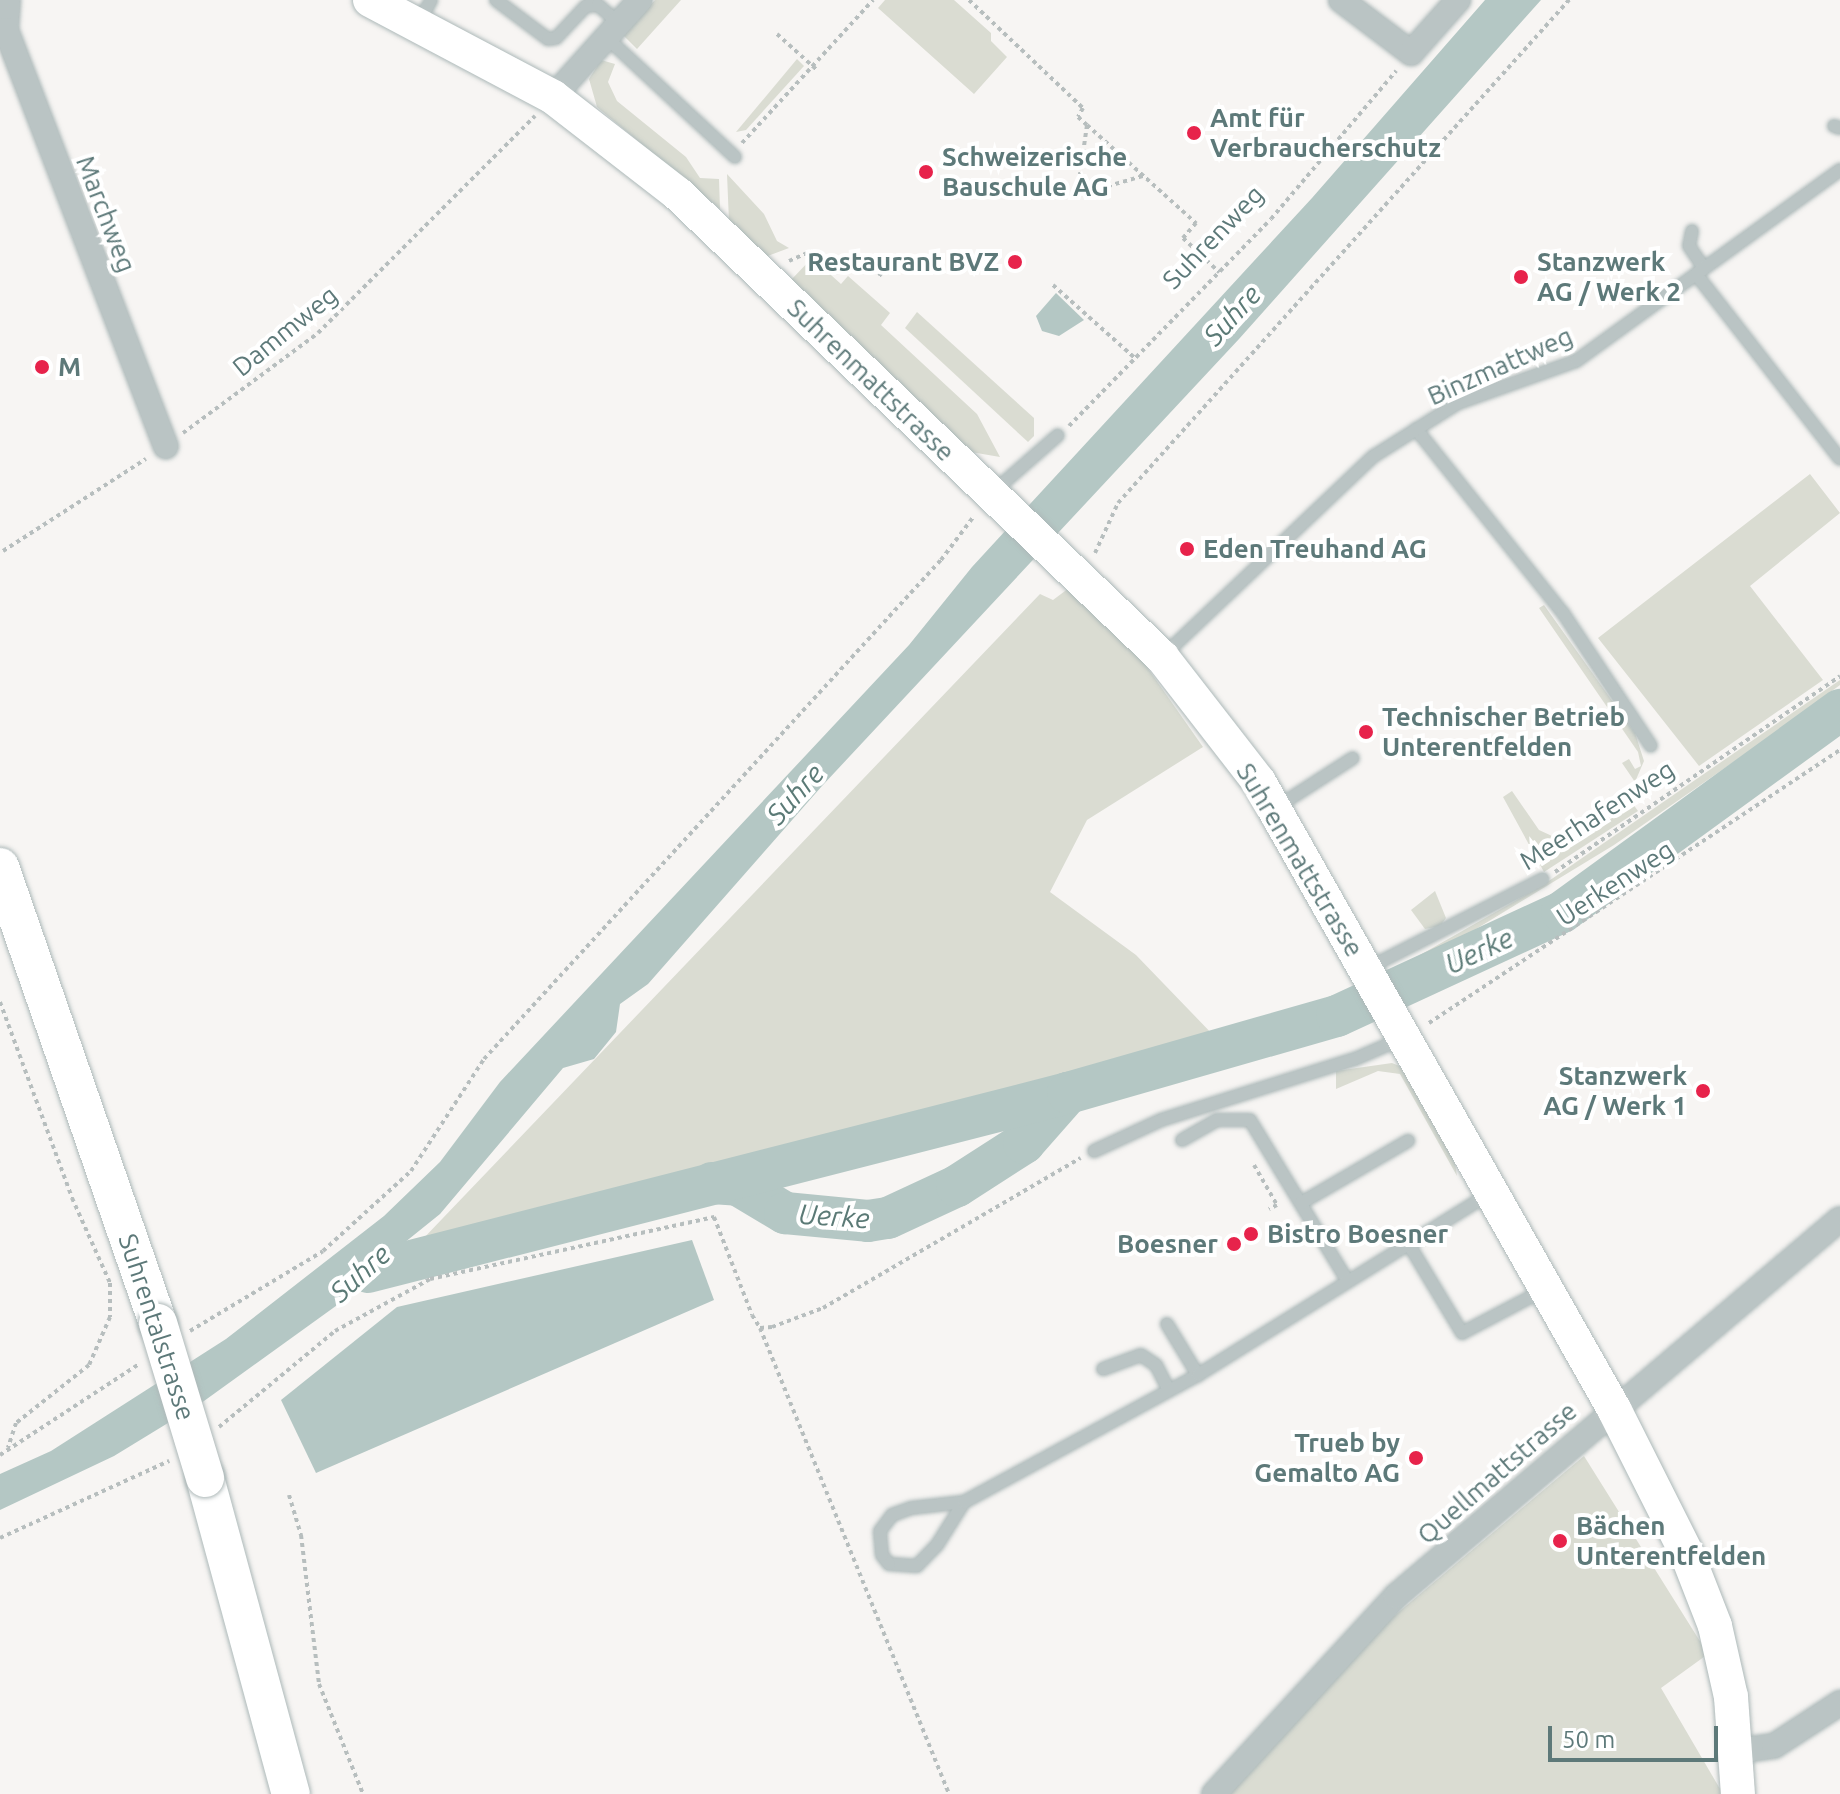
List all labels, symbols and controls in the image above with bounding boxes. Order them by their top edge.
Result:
place label: Amt für Verbraucherschutz [1210,102,1441,164]
marker: Amt für Verbraucherschutz [1185,124,1203,142]
place label: Schweizerische Bauschule AG [942,141,1127,202]
street label: Marchweg [70,151,142,277]
marker: Schweizerische Bauschule AG [917,163,935,181]
street label: Suhrenweg [1156,179,1270,295]
place label: Restaurant BVZ [807,246,999,278]
place label: Stanzwerk AG / Werk 2 [1537,246,1681,308]
marker: Restaurant BVZ [1006,253,1024,271]
marker: Stanzwerk AG / Werk 2 [1512,268,1530,286]
water label: Suhre [1196,278,1268,352]
street label: Dammweg [226,279,344,383]
street label: Suhrenmattstrasse [781,292,961,468]
street label: Binzmattweg [1423,320,1577,412]
place label: M [58,351,81,383]
marker: M [33,358,51,376]
place label: Eden Treuhand AG [1203,533,1427,565]
marker: Eden Treuhand AG [1178,540,1196,558]
place label: Technischer Betrieb Unterentfelden [1382,701,1625,762]
marker: Technischer Betrieb Unterentfelden [1357,723,1375,741]
street label: Meerhafenweg [1514,753,1680,877]
water label: Suhre [759,757,831,831]
street label: Suhrenmattstrasse [1230,758,1370,962]
street label: Uerkenweg [1551,834,1679,932]
water label: Uerke [1440,921,1518,981]
place label: Stanzwerk AG / Werk 1 [1543,1060,1687,1122]
marker: Stanzwerk AG / Werk 1 [1694,1082,1712,1100]
water label: Uerke [797,1197,871,1235]
place label: Bistro Boesner [1267,1218,1448,1250]
marker: Bistro Boesner [1242,1225,1260,1243]
place label: Boesner [1117,1228,1218,1260]
street label: Suhrentalstrasse [112,1230,202,1424]
marker: Boesner [1225,1235,1243,1253]
water label: Suhre [323,1237,397,1309]
street label: Quellmattstrasse [1411,1395,1583,1551]
place label: Trueb by Gemalto AG [1254,1427,1400,1488]
marker: Trueb by Gemalto AG [1407,1449,1425,1467]
place label: Bächen Unterentfelden [1576,1510,1766,1572]
marker: Bächen Unterentfelden [1551,1532,1569,1550]
scale bar [1552,1710,1722,1760]
text: 50 m [1562,1726,1615,1753]

